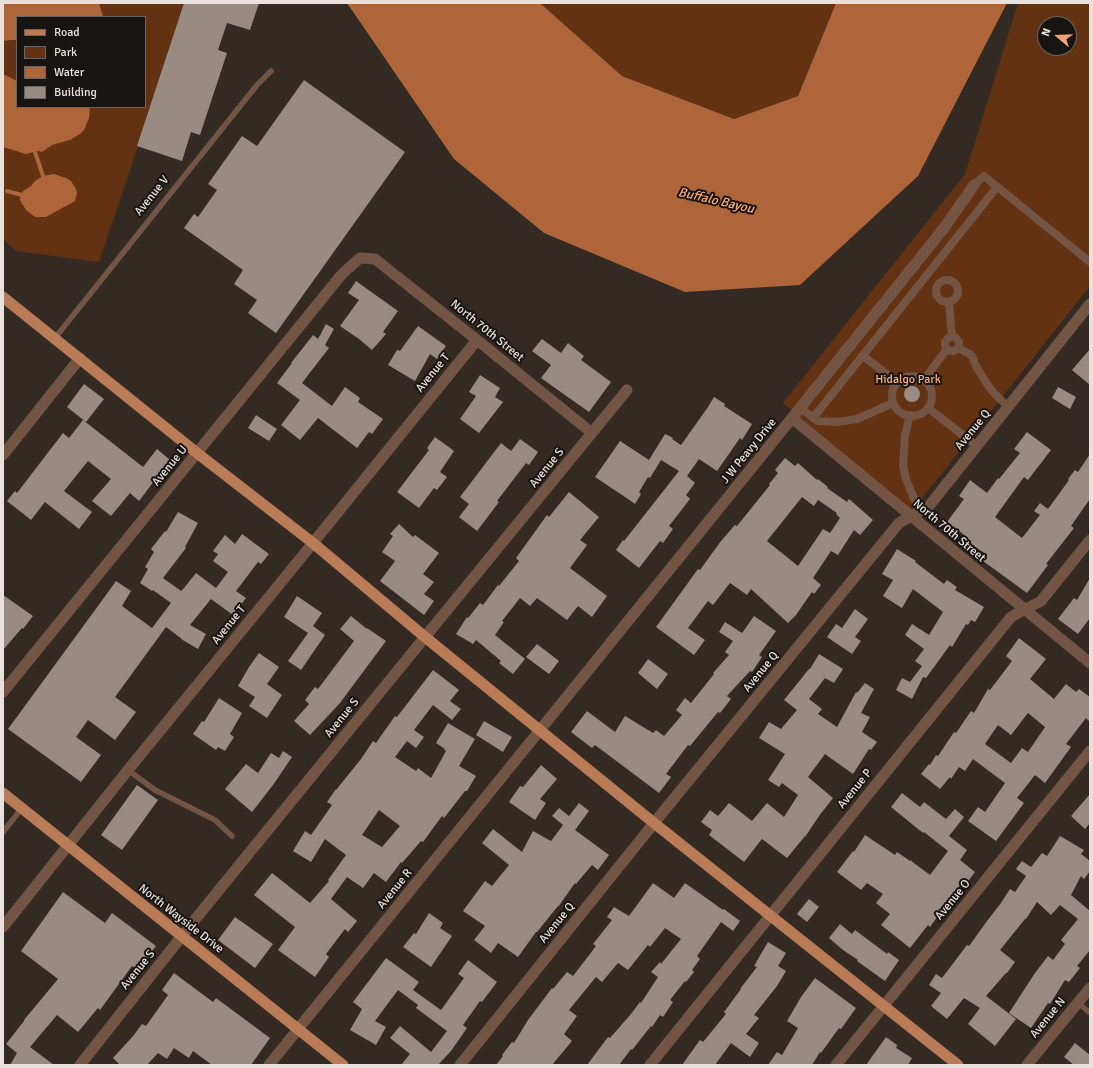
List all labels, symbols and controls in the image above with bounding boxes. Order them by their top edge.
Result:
legend [16,16,146,108]
north arrow [1037,16,1077,56]
text: Road [54,25,80,40]
text: N [1039,27,1054,38]
text: Park [54,45,77,60]
text: Water [54,65,84,80]
text: Building [54,85,97,100]
street label: Avenue V [132,173,172,219]
water label: Buffalo Bayou [677,185,755,217]
street label: North 70th Street [447,297,527,365]
street label: Avenue T [413,351,453,395]
park label: Hidalgo Park [875,373,941,387]
street label: Avenue Q [952,407,994,453]
street label: J W Peavy Drive [718,415,780,487]
street label: Avenue U [149,443,191,489]
street label: Avenue S [527,445,567,491]
street label: North 70th Street [910,497,988,565]
street label: Avenue T [209,603,249,647]
street label: Avenue Q [740,649,782,695]
street label: Avenue S [322,695,362,741]
street label: Avenue P [835,766,875,812]
street label: Avenue R [374,866,416,912]
street label: Avenue O [932,877,974,923]
street label: North Wayside Drive [136,881,226,957]
street label: Avenue Q [536,900,578,946]
street label: Avenue S [118,947,158,993]
street label: Avenue N [1027,995,1069,1041]

